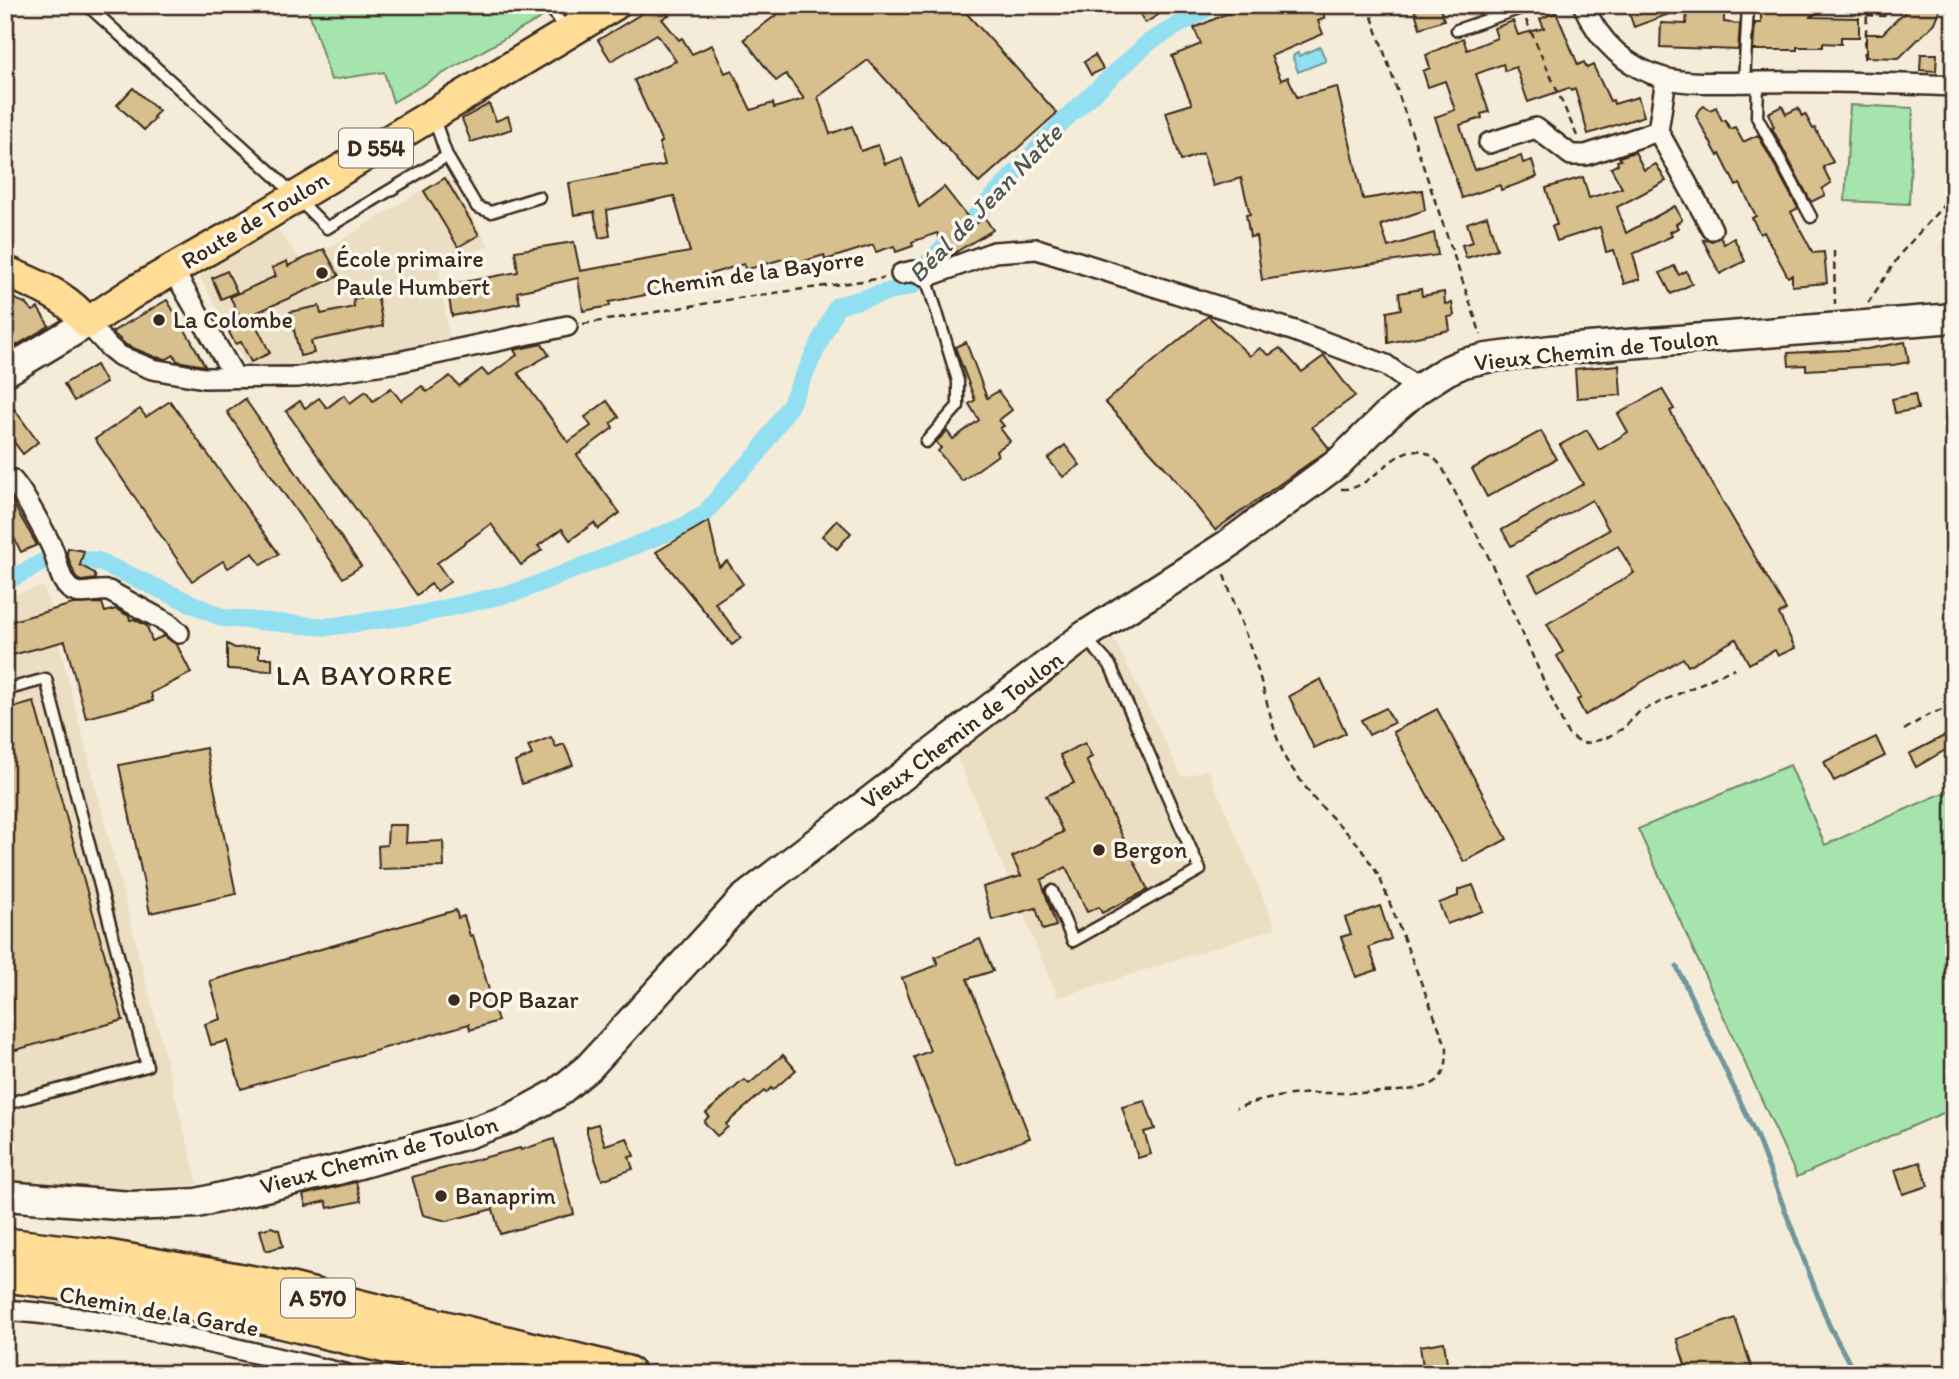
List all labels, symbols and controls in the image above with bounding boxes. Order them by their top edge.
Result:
water label: Béal de Jean Natte [901,116,1070,289]
road number: D 554 [339,128,413,168]
street label: Route de Toulon [176,164,334,275]
street label: Chemin de la Bayorre [644,243,866,302]
place label: École primaire Paule Humbert [336,244,490,301]
marker: École primaire Paule Humbert [314,265,330,281]
place label: La Colombe [173,305,293,334]
marker: La Colombe [151,312,167,328]
street label: Vieux Chemin de Toulon [1472,322,1720,377]
street label: Vieux Chemin de Toulon [855,644,1069,815]
district label: LA BAYORRE [276,658,454,692]
place label: Bergon [1113,835,1188,864]
marker: Bergon [1091,842,1107,858]
place label: POP Bazar [468,985,578,1014]
marker: POP Bazar [446,992,462,1008]
street label: Vieux Chemin de Toulon [257,1109,502,1200]
place label: Banaprim [455,1181,556,1210]
marker: Banaprim [433,1188,449,1204]
road number: A 570 [281,1278,355,1317]
street label: Chemin de la Garde [57,1279,261,1342]

